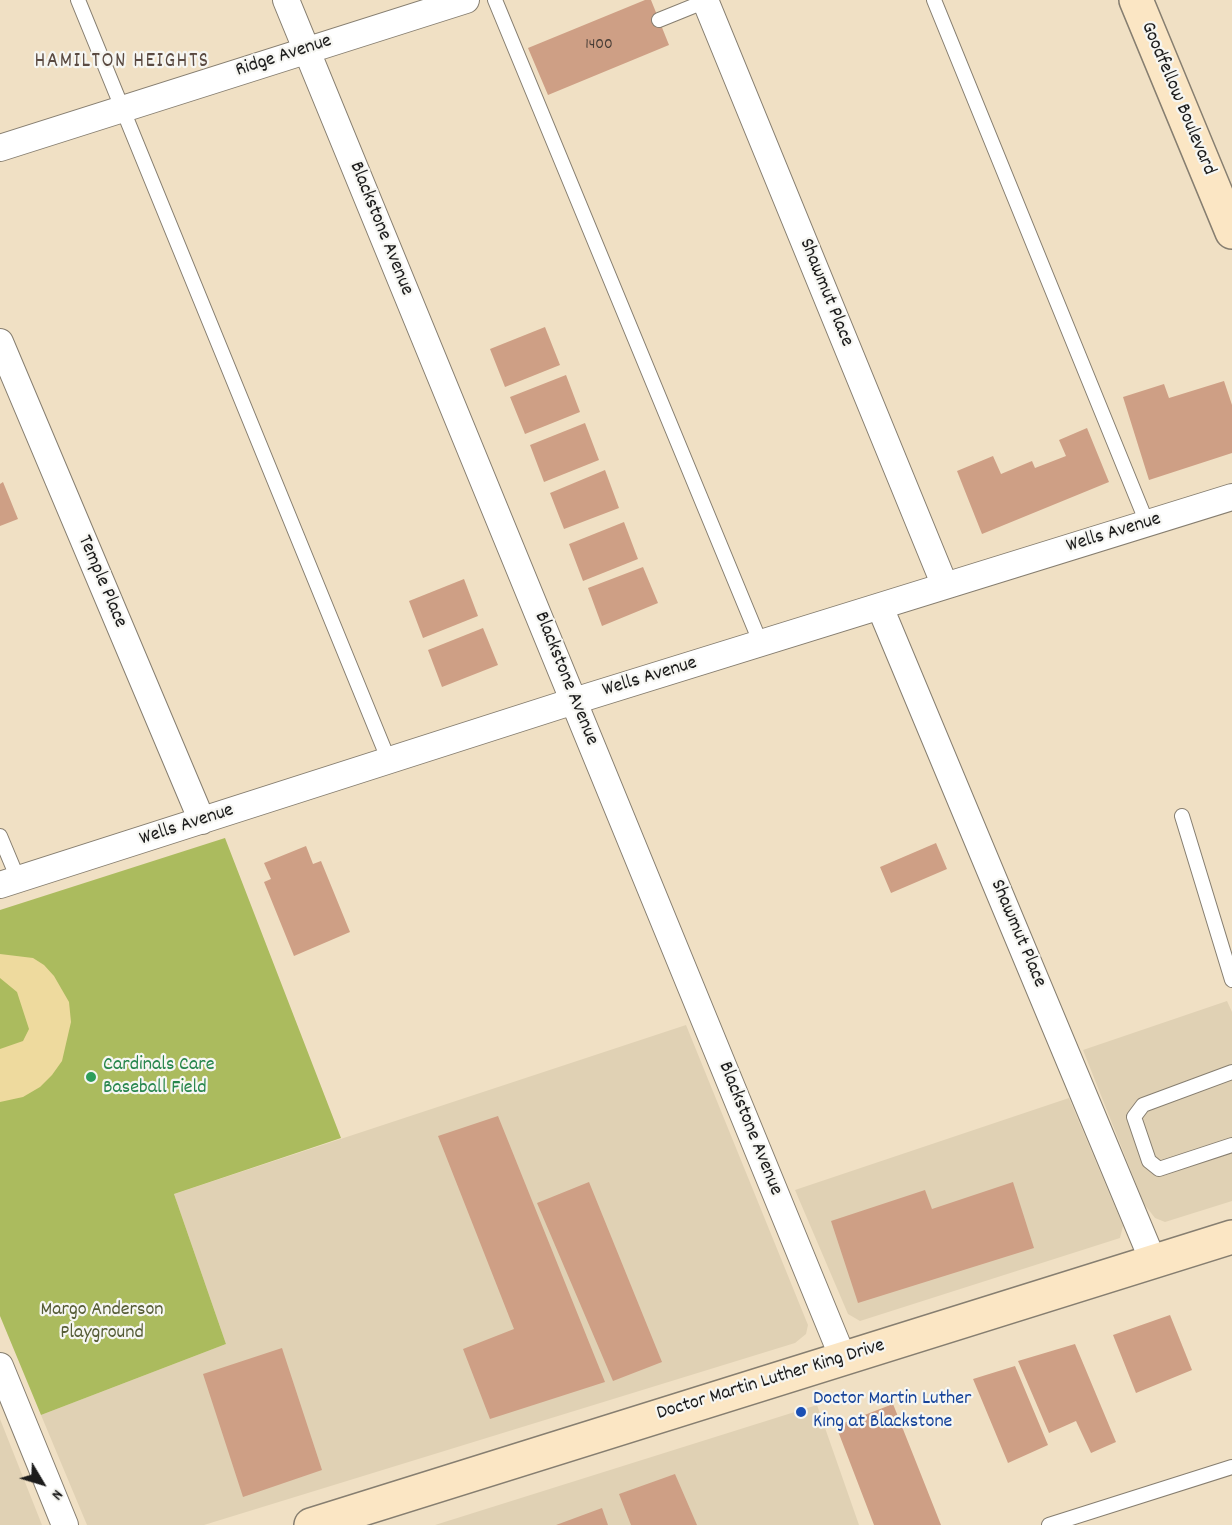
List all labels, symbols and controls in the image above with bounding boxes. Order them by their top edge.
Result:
street label: Goodfellow Boulevard [1134,19,1220,179]
street label: Ridge Avenue [233,30,335,84]
house number: 1400 [585,36,613,56]
district label: HAMILTON HEIGHTS [34,50,210,76]
street label: Blackstone Avenue [342,159,418,299]
street label: Shawmut Place [792,235,858,351]
street label: Wells Avenue [1064,508,1164,560]
street label: Temple Place [71,532,131,632]
street label: Blackstone Avenue [527,609,603,749]
street label: Wells Avenue [600,652,700,704]
street label: Wells Avenue [137,800,237,852]
street label: Shawmut Place [984,877,1050,991]
place label: Cardinals Care Baseball Field [103,1054,215,1101]
street label: Blackstone Avenue [711,1059,787,1199]
marker: Cardinals Care Baseball Field [84,1070,98,1084]
park label: Margo Anderson Playground [40,1299,164,1346]
street label: Doctor Martin Luther King Drive [654,1335,888,1427]
place label: Doctor Martin Luther King at Blackstone [813,1388,971,1435]
marker: Doctor Martin Luther King at Blackstone [794,1405,808,1419]
north arrow [12,1453,72,1513]
text: N [45,1484,68,1505]

